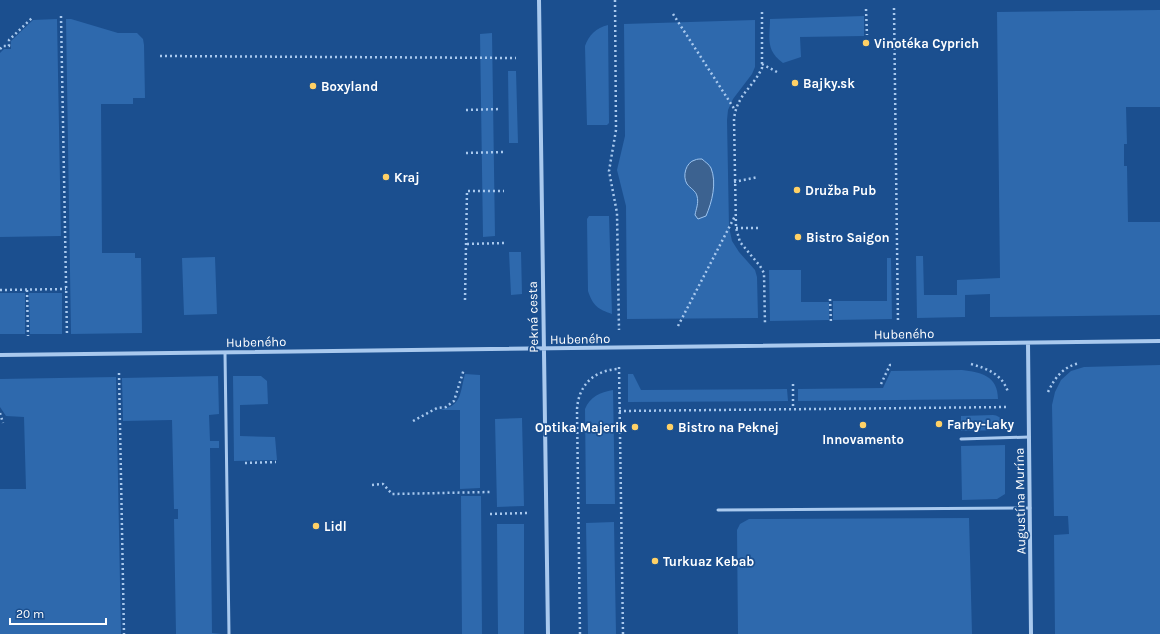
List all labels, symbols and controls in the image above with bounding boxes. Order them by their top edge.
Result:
place label: Vinotéka Cyprich [874,36,979,51]
marker: Vinotéka Cyprich [861,38,871,48]
place label: Bajky.sk [803,76,855,91]
marker: Bajky.sk [790,78,800,88]
place label: Boxyland [321,79,378,94]
marker: Boxyland [308,81,318,91]
place label: Kraj [394,170,420,185]
marker: Kraj [381,172,391,182]
place label: Družba Pub [805,183,876,198]
marker: Družba Pub [792,185,802,195]
place label: Bistro Saigon [806,230,890,245]
marker: Bistro Saigon [793,232,803,242]
street label: Pekná cesta [525,281,541,353]
street label: Hubeného [874,326,934,342]
street label: Hubeného [550,331,610,347]
street label: Hubeného [226,334,286,350]
place label: Farby-Laky [947,417,1014,432]
marker: Farby-Laky [934,419,944,429]
place label: Optika Majerik [535,420,627,435]
place label: Bistro na Peknej [678,420,779,435]
marker: Innovamento [858,420,868,430]
marker: Optika Majerik [630,422,640,432]
marker: Bistro na Peknej [665,422,675,432]
place label: Innovamento [822,432,904,447]
street label: Augustína Murína [1012,448,1028,554]
place label: Lidl [324,519,347,534]
marker: Lidl [311,521,321,531]
place label: Turkuaz Kebab [663,554,754,569]
marker: Turkuaz Kebab [650,556,660,566]
scale bar [10,600,106,626]
text: 20 m [16,607,44,621]

